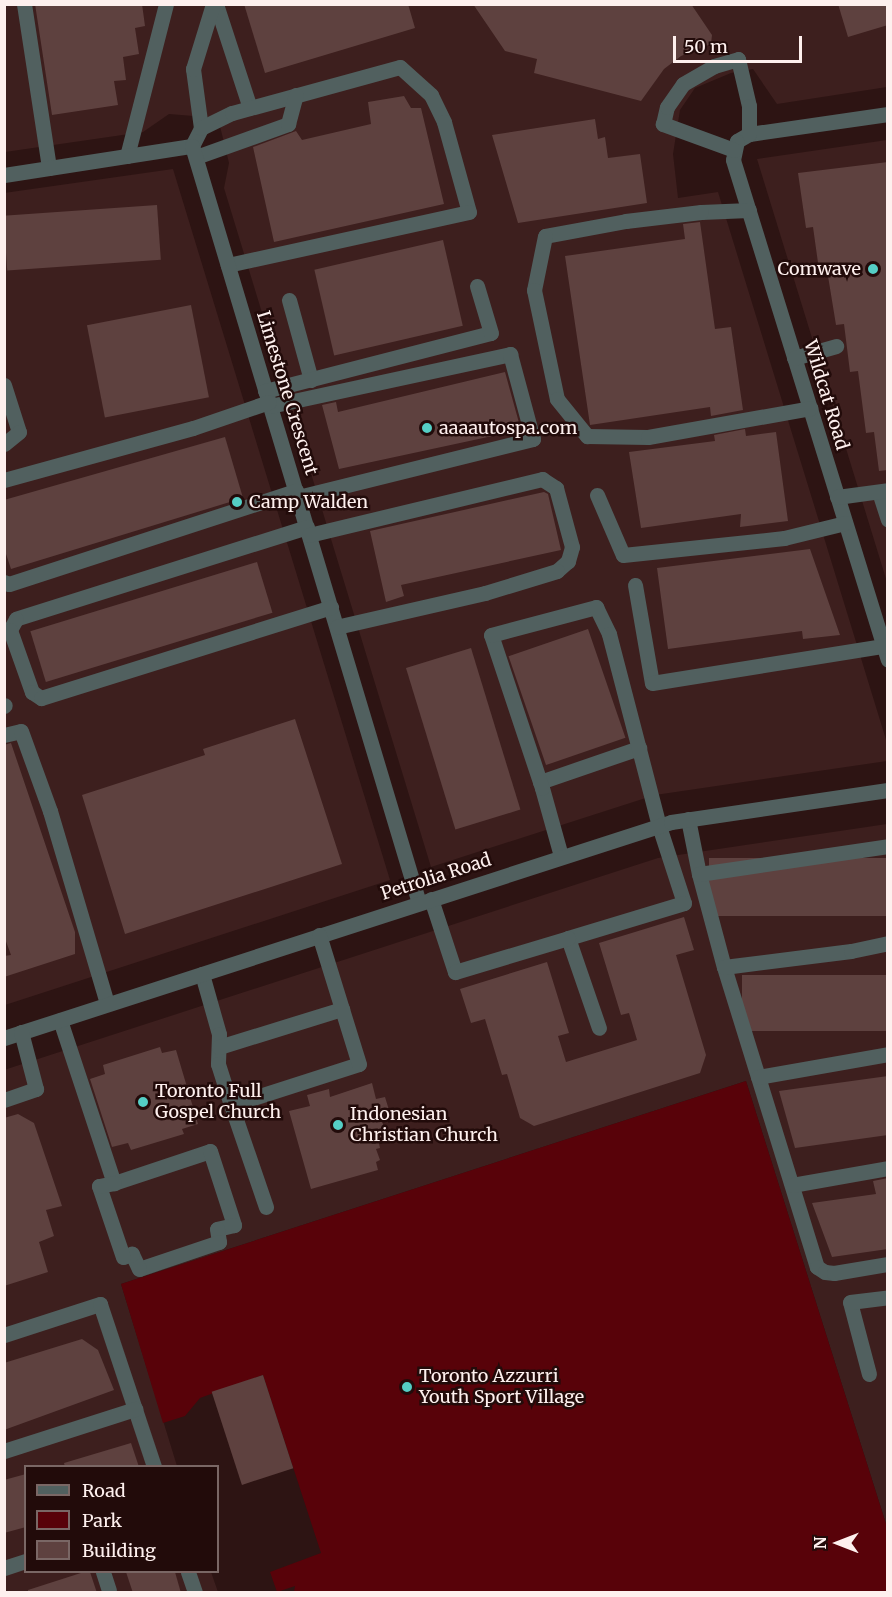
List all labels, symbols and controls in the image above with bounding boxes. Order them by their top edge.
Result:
scale bar [676,24,805,62]
text: 50 m [684,35,728,58]
place label: Comwave [777,258,861,280]
marker: Comwave [866,262,880,276]
street label: Limestone Crescent [252,308,322,478]
street label: Wildcat Road [799,337,853,453]
place label: aaaautospa.com [439,417,577,439]
marker: aaaautospa.com [420,421,434,435]
place label: Camp Walden [249,491,368,513]
marker: Camp Walden [230,495,244,509]
street label: Petrolia Road [378,849,494,905]
place label: Toronto Full Gospel Church [155,1081,281,1124]
marker: Toronto Full Gospel Church [136,1095,150,1109]
place label: Indonesian Christian Church [350,1104,498,1146]
marker: Indonesian Christian Church [331,1118,345,1132]
place label: Toronto Azzurri Youth Sport Village [419,1366,584,1408]
marker: Toronto Azzurri Youth Sport Village [400,1380,414,1394]
legend [24,1465,219,1573]
text: Road [82,1479,126,1502]
text: Park [82,1509,122,1532]
north arrow [808,1513,868,1573]
text: N [810,1537,830,1549]
text: Building [82,1539,156,1562]

